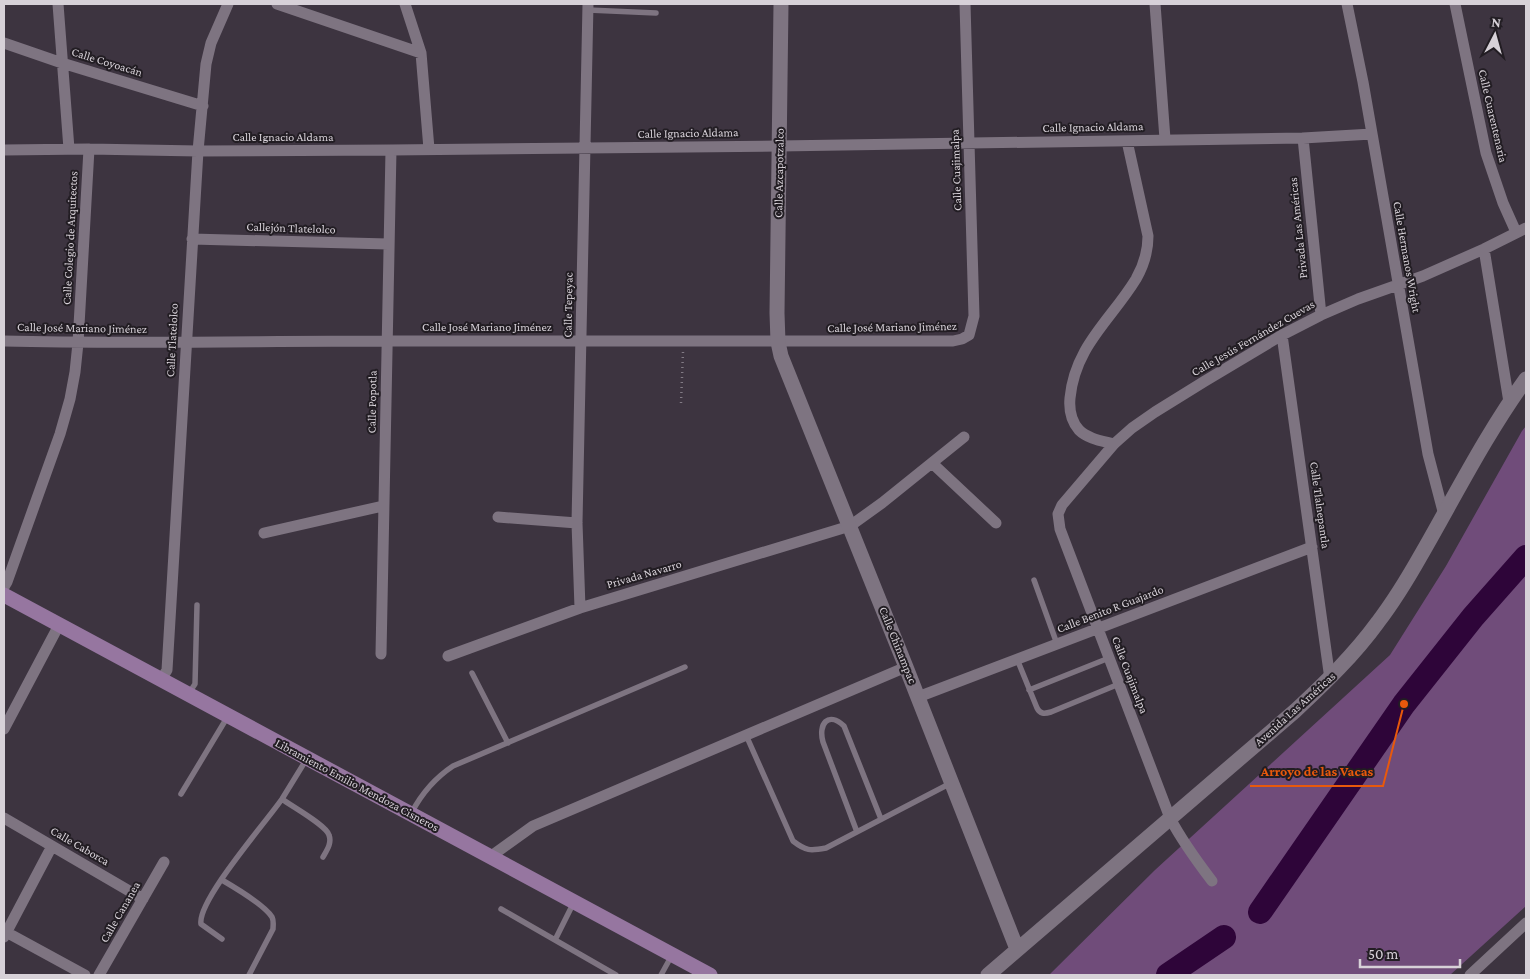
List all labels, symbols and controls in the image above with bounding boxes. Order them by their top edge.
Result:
north arrow [1470,10,1520,60]
text: N [1491,14,1502,31]
street label: Calle Coyoacán [70,45,145,80]
street label: Calle Cuarentenaria [1475,68,1511,164]
street label: Calle Ignacio Aldama [1042,119,1144,135]
street label: Calle Ignacio Aldama [637,125,739,141]
street label: Calle Azcapotzalco [771,128,787,218]
street label: Calle Cuajimalpa [948,129,964,211]
street label: Calle Ignacio Aldama [232,130,334,144]
street label: Calle Colegio de Arquitectos [60,170,81,305]
street label: Privada Las Américas [1286,177,1310,279]
street label: Calle Hermanos Wright [1390,200,1424,315]
street label: Callejón Tlatelolco [246,219,336,237]
street label: Calle Tepeyac [560,272,576,338]
street label: Calle Jesús Fernández Cuevas [1189,297,1317,379]
street label: Calle Tlatelolco [163,303,181,377]
street label: Calle José Mariano Jiménez [827,319,957,335]
street label: Calle José Mariano Jiménez [17,320,147,336]
street label: Calle José Mariano Jiménez [422,320,552,334]
street label: Calle Popotla [364,370,380,434]
street label: Calle Tlalnepantla [1307,461,1333,550]
street label: Privada Navarro [605,557,683,591]
street label: Calle Benito R Guajardo [1055,582,1165,636]
street label: Calle Chinampac [876,605,920,685]
street label: Calle Cuajimalpa [1109,634,1151,716]
street label: Avenida Las Américas [1252,669,1338,749]
street label: Libramiento Emilio Mendoza Cisneros [273,736,442,834]
callout: Arroyo de las Vacas [1250,757,1383,786]
text: Arroyo de las Vacas [1260,763,1373,779]
street label: Calle Caborca [48,824,112,869]
street label: Calle Cananea [97,879,143,945]
scale bar [1360,936,1460,968]
text: 50 m [1368,946,1398,962]

